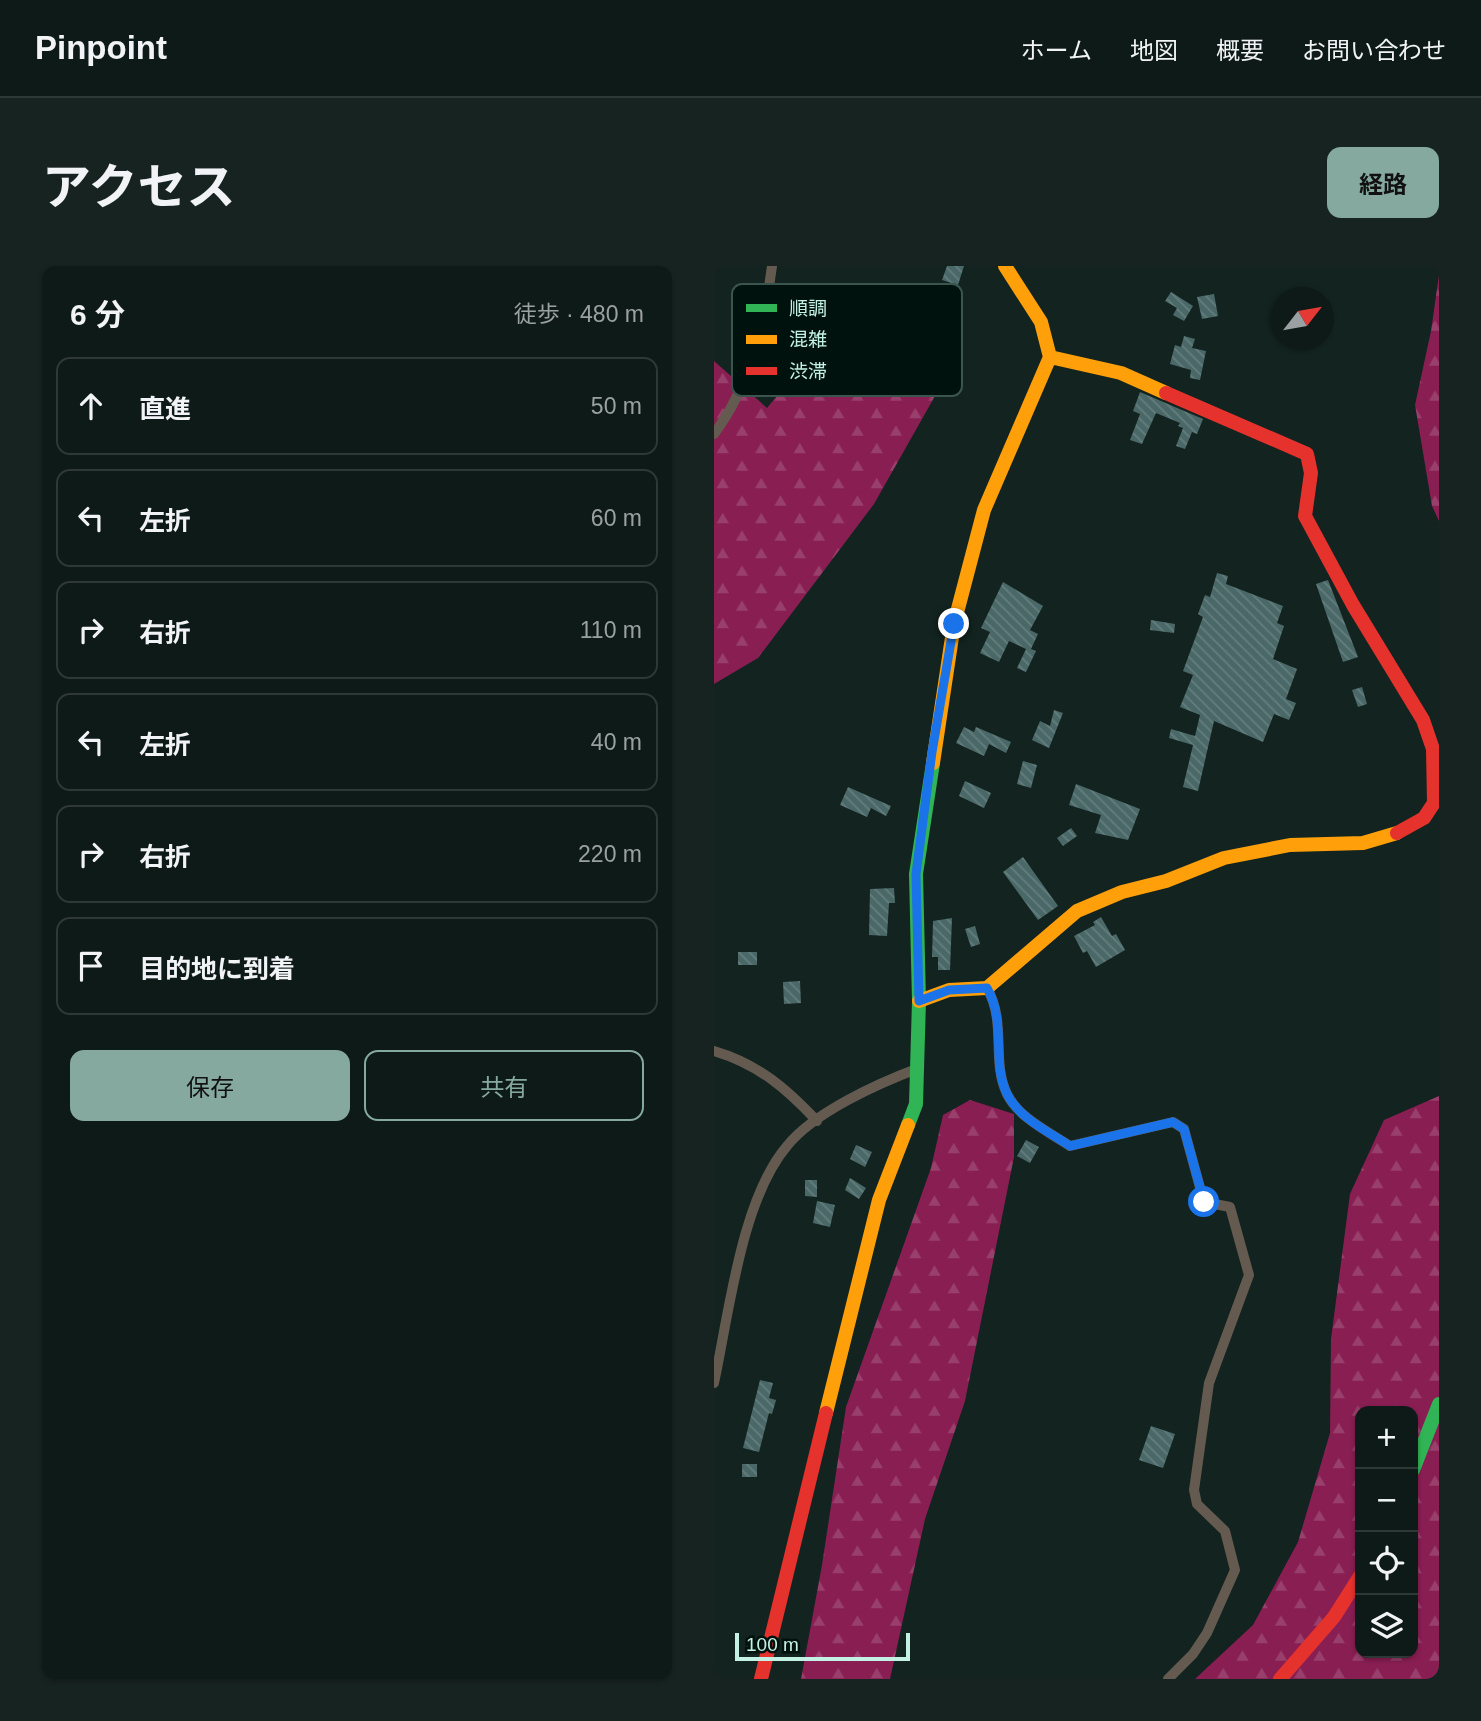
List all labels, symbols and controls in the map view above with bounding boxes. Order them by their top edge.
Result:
text: Pinpoint [35,29,167,66]
text: ホーム [1021,37,1092,64]
text: 地図 [1130,37,1178,64]
text: 概要 [1216,37,1264,64]
text: お問い合わせ [1302,37,1446,64]
button: 経路 [1327,147,1439,218]
text: アクセス [42,160,236,214]
legend [732,284,962,396]
north arrow [1271,287,1334,350]
text: 6 分 [70,298,125,331]
text: 順調 [789,298,827,319]
text: 徒歩 · 480 m [514,301,644,327]
text: 混雑 [789,329,827,350]
text: 渋滞 [789,361,827,382]
icon: ahead [72,387,110,425]
text: 50 m [591,393,642,419]
text: 直進 [139,394,191,424]
icon: left [72,499,110,537]
text: 60 m [591,505,642,531]
text: 左折 [139,506,191,536]
route end [938,608,969,639]
icon: right [72,611,110,649]
text: 110 m [580,617,642,643]
text: 右折 [139,618,191,648]
icon: left [72,723,110,761]
text: 40 m [591,729,642,755]
text: 左折 [139,730,191,760]
icon: right [72,835,110,873]
text: 220 m [578,841,642,867]
text: 右折 [139,842,191,872]
icon: arrive [72,947,110,985]
text: 目的地に到着 [139,954,295,984]
button: 保存 [70,1050,350,1121]
button: 共有 [364,1050,644,1121]
route start [1188,1186,1219,1217]
map controls [1355,1406,1418,1658]
button: + [1355,1406,1418,1469]
button: − [1355,1469,1418,1532]
button: locate [1355,1532,1418,1595]
button: layers [1355,1595,1418,1658]
scale bar [735,1630,910,1662]
text: 100 m [746,1634,799,1655]

